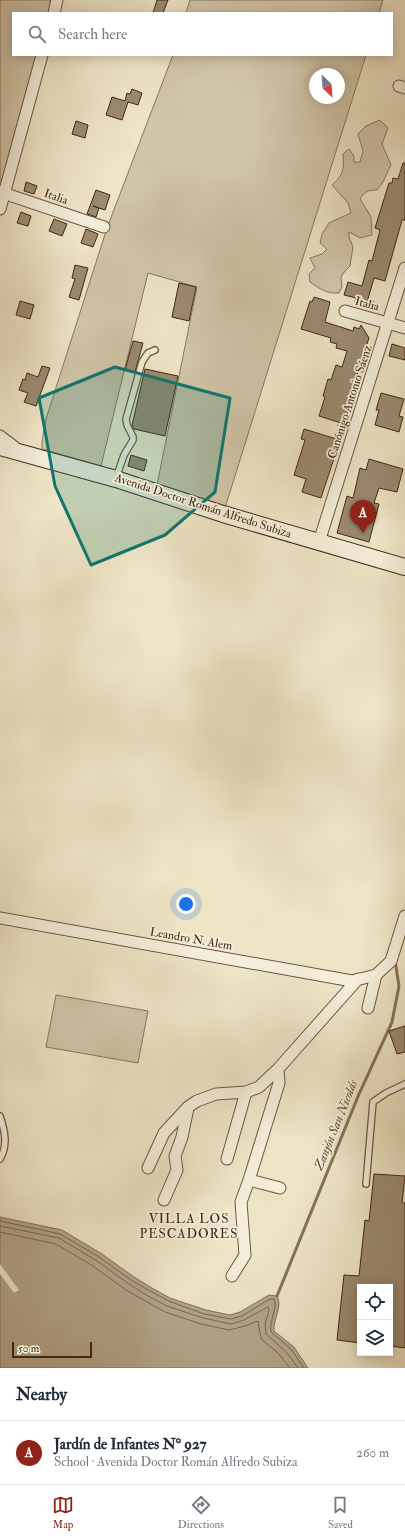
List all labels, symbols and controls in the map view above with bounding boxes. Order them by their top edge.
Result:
search box [12,12,393,56]
icon: search [26,23,48,45]
text: Search here [58,25,127,44]
north arrow [309,68,345,104]
street label: Italia [42,186,71,208]
street label: Italia [353,294,382,315]
street label: Canónigo Antonio Sáenz [325,343,376,461]
street label: Avenida Doctor Román Alfredo Subiza [112,470,294,542]
pin: A [350,500,376,533]
your location [176,894,196,914]
street label: Leandro N. Alem [148,924,234,954]
water label: Zanjón San Nicolás [310,1077,361,1173]
district label: VILLA LOS PESCADORES [140,1211,238,1242]
map controls [357,1284,393,1356]
button: locate [357,1284,393,1320]
button: layers [357,1320,393,1356]
scale bar [12,1340,92,1359]
text: 50 m [18,1342,39,1355]
text: Nearby [16,1384,67,1405]
text: Jardín de Infantes N° 927 [54,1435,206,1454]
text: A [25,1445,33,1461]
text: 260 m [356,1445,389,1461]
text: School · Avenida Doctor Román Alfredo Subiza [54,1454,298,1470]
tab: Map [52,1494,74,1531]
tab: Directions [178,1494,224,1531]
tab: Saved [328,1494,353,1531]

